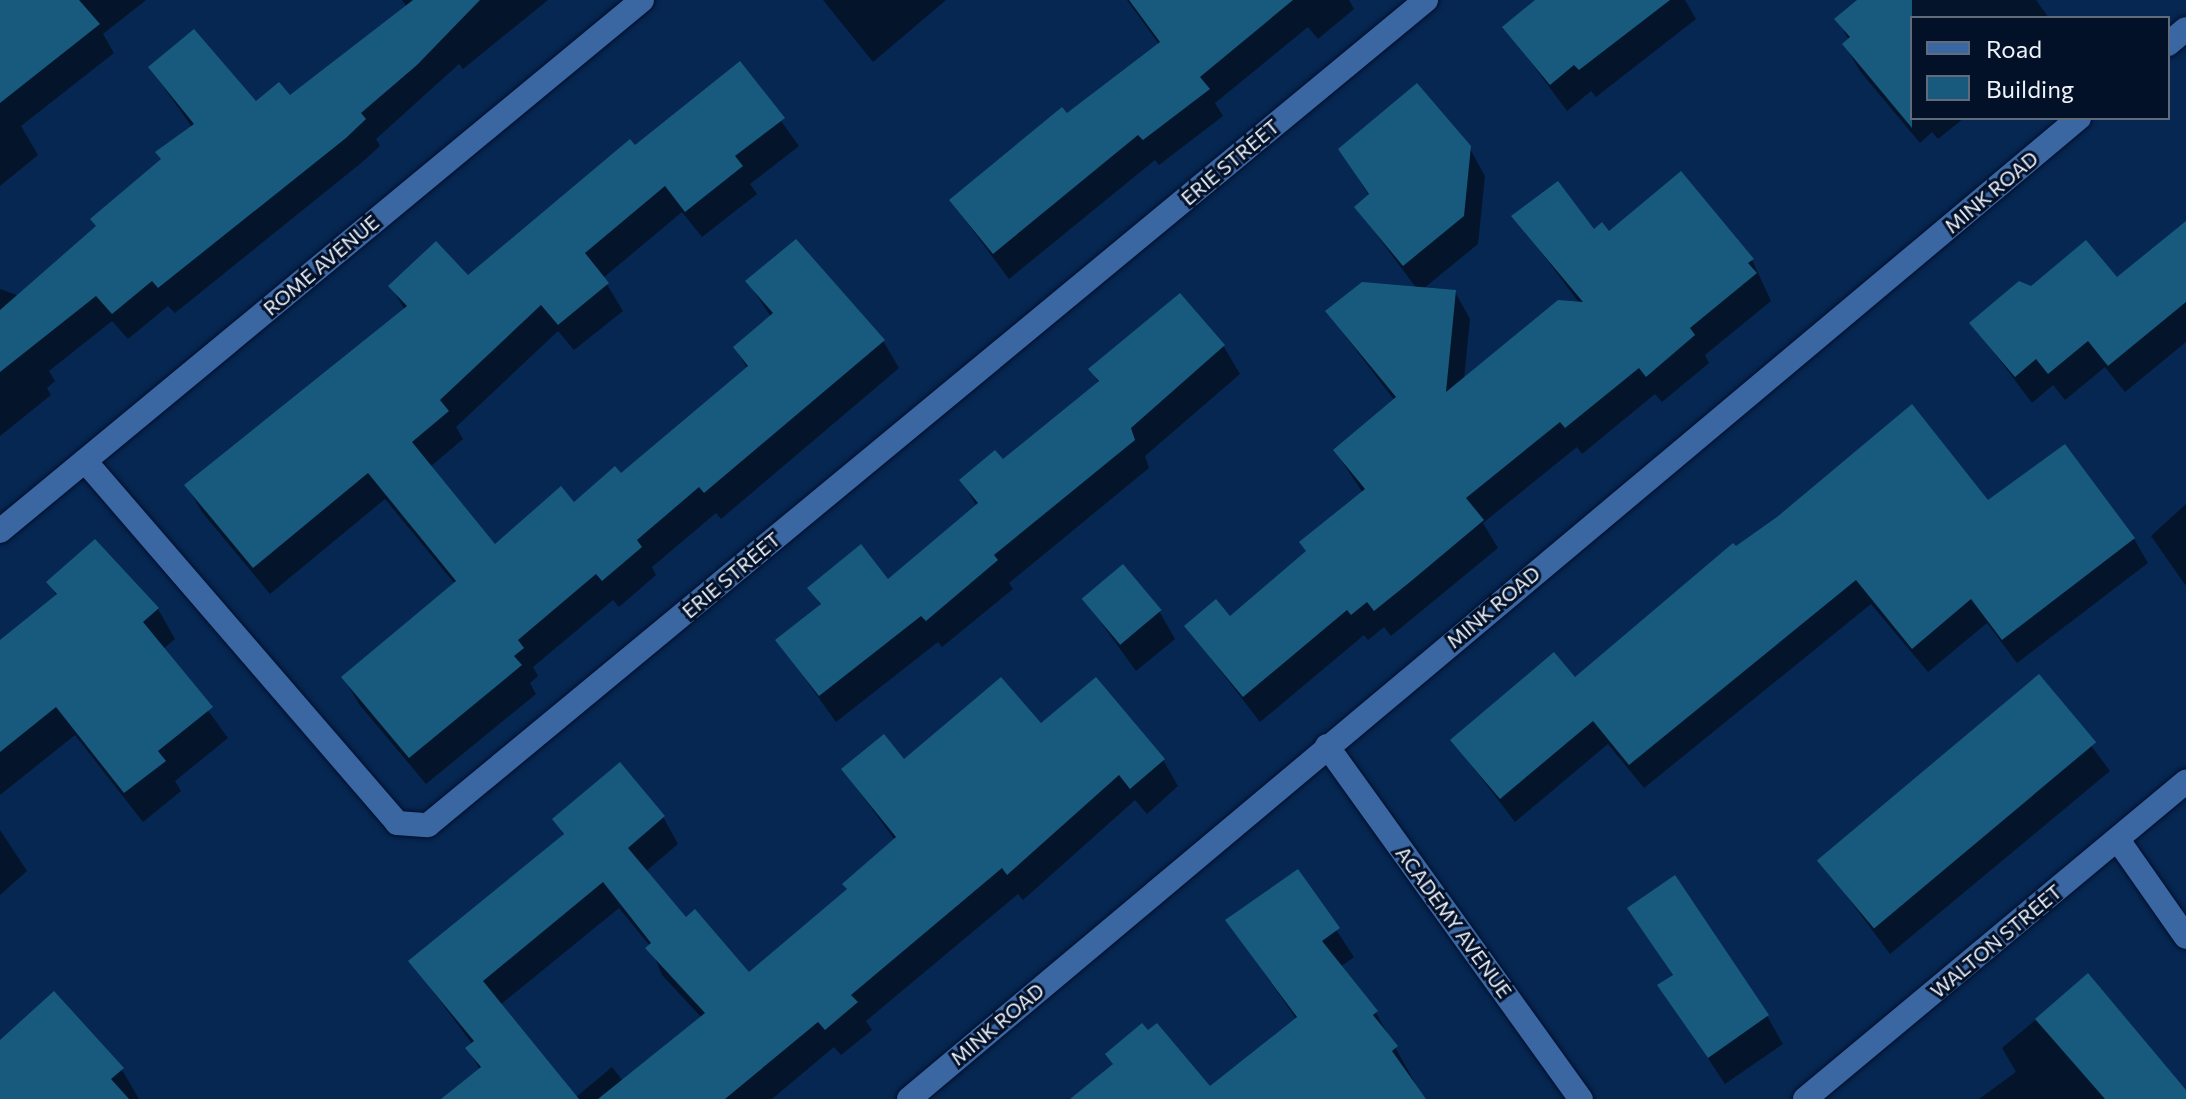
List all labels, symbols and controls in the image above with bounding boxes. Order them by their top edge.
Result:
legend [1910,16,2170,120]
text: Road [1986,34,2042,63]
text: Building [1986,74,2074,103]
street label: ERIE STREET [1176,114,1284,210]
street label: MINK ROAD [1939,146,2043,238]
street label: ROME AVENUE [258,210,384,320]
street label: ERIE STREET [677,527,785,623]
street label: MINK ROAD [1441,561,1545,653]
street label: ACADEMY AVENUE [1391,841,1517,1003]
street label: WALTON STREET [1925,879,2067,1003]
street label: MINK ROAD [945,978,1049,1070]

